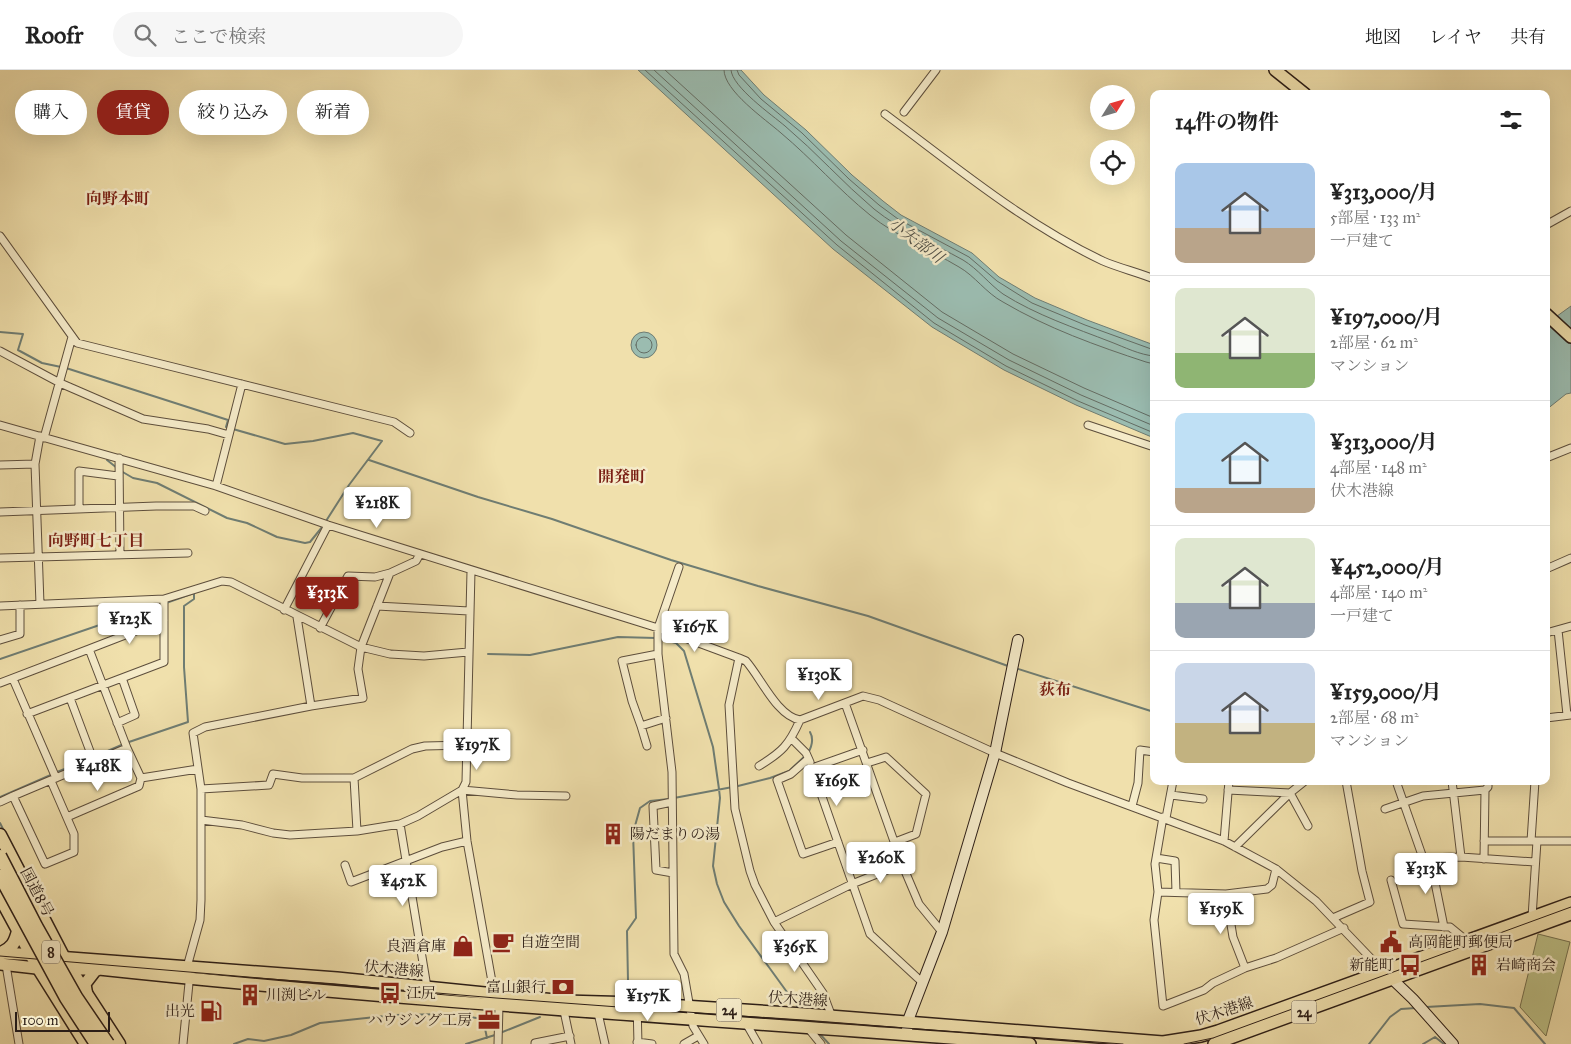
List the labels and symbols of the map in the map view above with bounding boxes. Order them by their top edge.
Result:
north arrow [1090,85,1135,130]
district label: 向野本町 [86,189,150,208]
water label: 小矢部川 [885,213,949,268]
district label: 開発町 [598,467,646,486]
pin: ¥218K [342,486,412,529]
district label: 向野町七丁目 [48,531,144,550]
pin: ¥313K [292,576,362,619]
pin: ¥123K [95,602,165,645]
pin: ¥167K [660,610,730,653]
pin: ¥130K [784,658,854,701]
district label: 荻布 [1039,680,1071,699]
pin: ¥197K [442,728,512,771]
pin: ¥418K [63,750,133,792]
pin: ¥169K [802,764,872,807]
building icon: 陽だまりの湯 [600,821,626,847]
place label: 陽だまりの湯 [630,825,720,843]
pin: ¥260K [846,842,916,884]
pin: ¥313K [1391,852,1461,895]
street label: 国道8号 [17,864,57,920]
pin: ¥452K [368,864,438,907]
pin: ¥159K [1186,892,1256,935]
cafe icon: 自遊空間 [490,929,516,955]
public building icon: 高岡能町郵便局 [1378,929,1404,955]
pin: ¥365K [760,930,830,973]
shop icon: 良酒倉庫 [450,933,476,959]
place label: 自遊空間 [520,933,580,951]
place label: 高岡能町郵便局 [1408,933,1513,951]
place label: 良酒倉庫 [386,937,446,955]
road number: 8 [42,940,60,964]
bus stop icon: 新能町 [1397,952,1423,978]
building icon: 岩崎商会 [1466,952,1492,978]
place label: 新能町 [1349,956,1394,974]
place label: 岩崎商会 [1496,956,1556,974]
street label: 伏木港線 [363,957,425,981]
bank icon: 富山銀行 [550,974,576,1000]
place label: 富山銀行 [486,978,546,996]
bus stop icon: 江尻 [377,980,403,1006]
pin: ¥157K [613,980,683,1022]
building icon: 川渕ビル [237,982,263,1008]
place label: 江尻 [406,984,436,1002]
place label: 川渕ビル [266,986,326,1004]
street label: 伏木港線 [767,988,829,1010]
street label: 伏木港線 [1193,993,1255,1029]
fuel station icon: 出光 [198,998,224,1024]
road number: 24 [716,998,742,1022]
road number: 24 [1292,1000,1316,1024]
place label: 出光 [165,1002,195,1020]
office icon: ハウジング工房 [476,1007,502,1033]
scale bar [15,1009,110,1032]
place label: ハウジング工房 [368,1011,472,1029]

